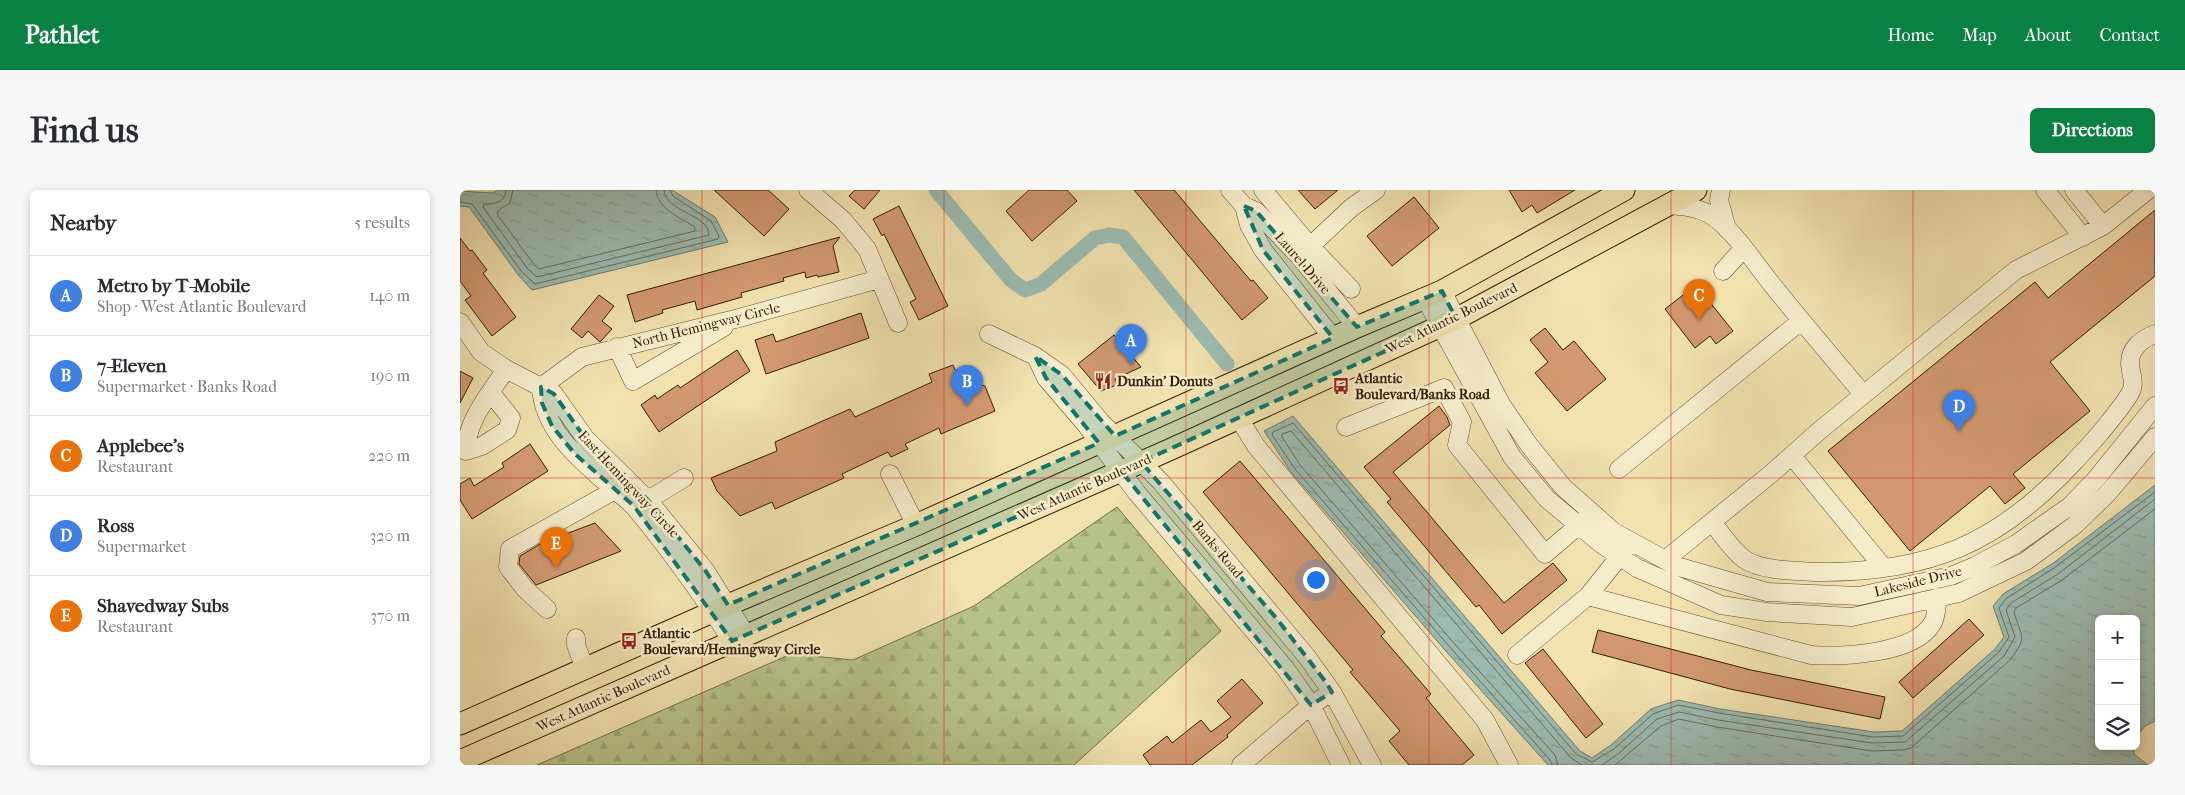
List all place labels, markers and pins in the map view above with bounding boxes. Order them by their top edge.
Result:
pin: C [1683,279,1715,320]
pin: A [1115,324,1147,365]
pin: B [951,365,983,406]
place label: Atlantic Boulevard/Banks Road [1354,370,1491,403]
restaurant icon: Dunkin' Donuts [1093,371,1113,391]
place label: Dunkin' Donuts [1117,373,1214,390]
bus stop icon: Atlantic Boulevard/Banks Road [1331,376,1351,396]
pin: D [1943,390,1975,431]
pin: E [540,527,572,568]
place label: Atlantic Boulevard/Hemingway Circle [642,625,820,658]
bus stop icon: Atlantic Boulevard/Hemingway Circle [619,631,639,651]

